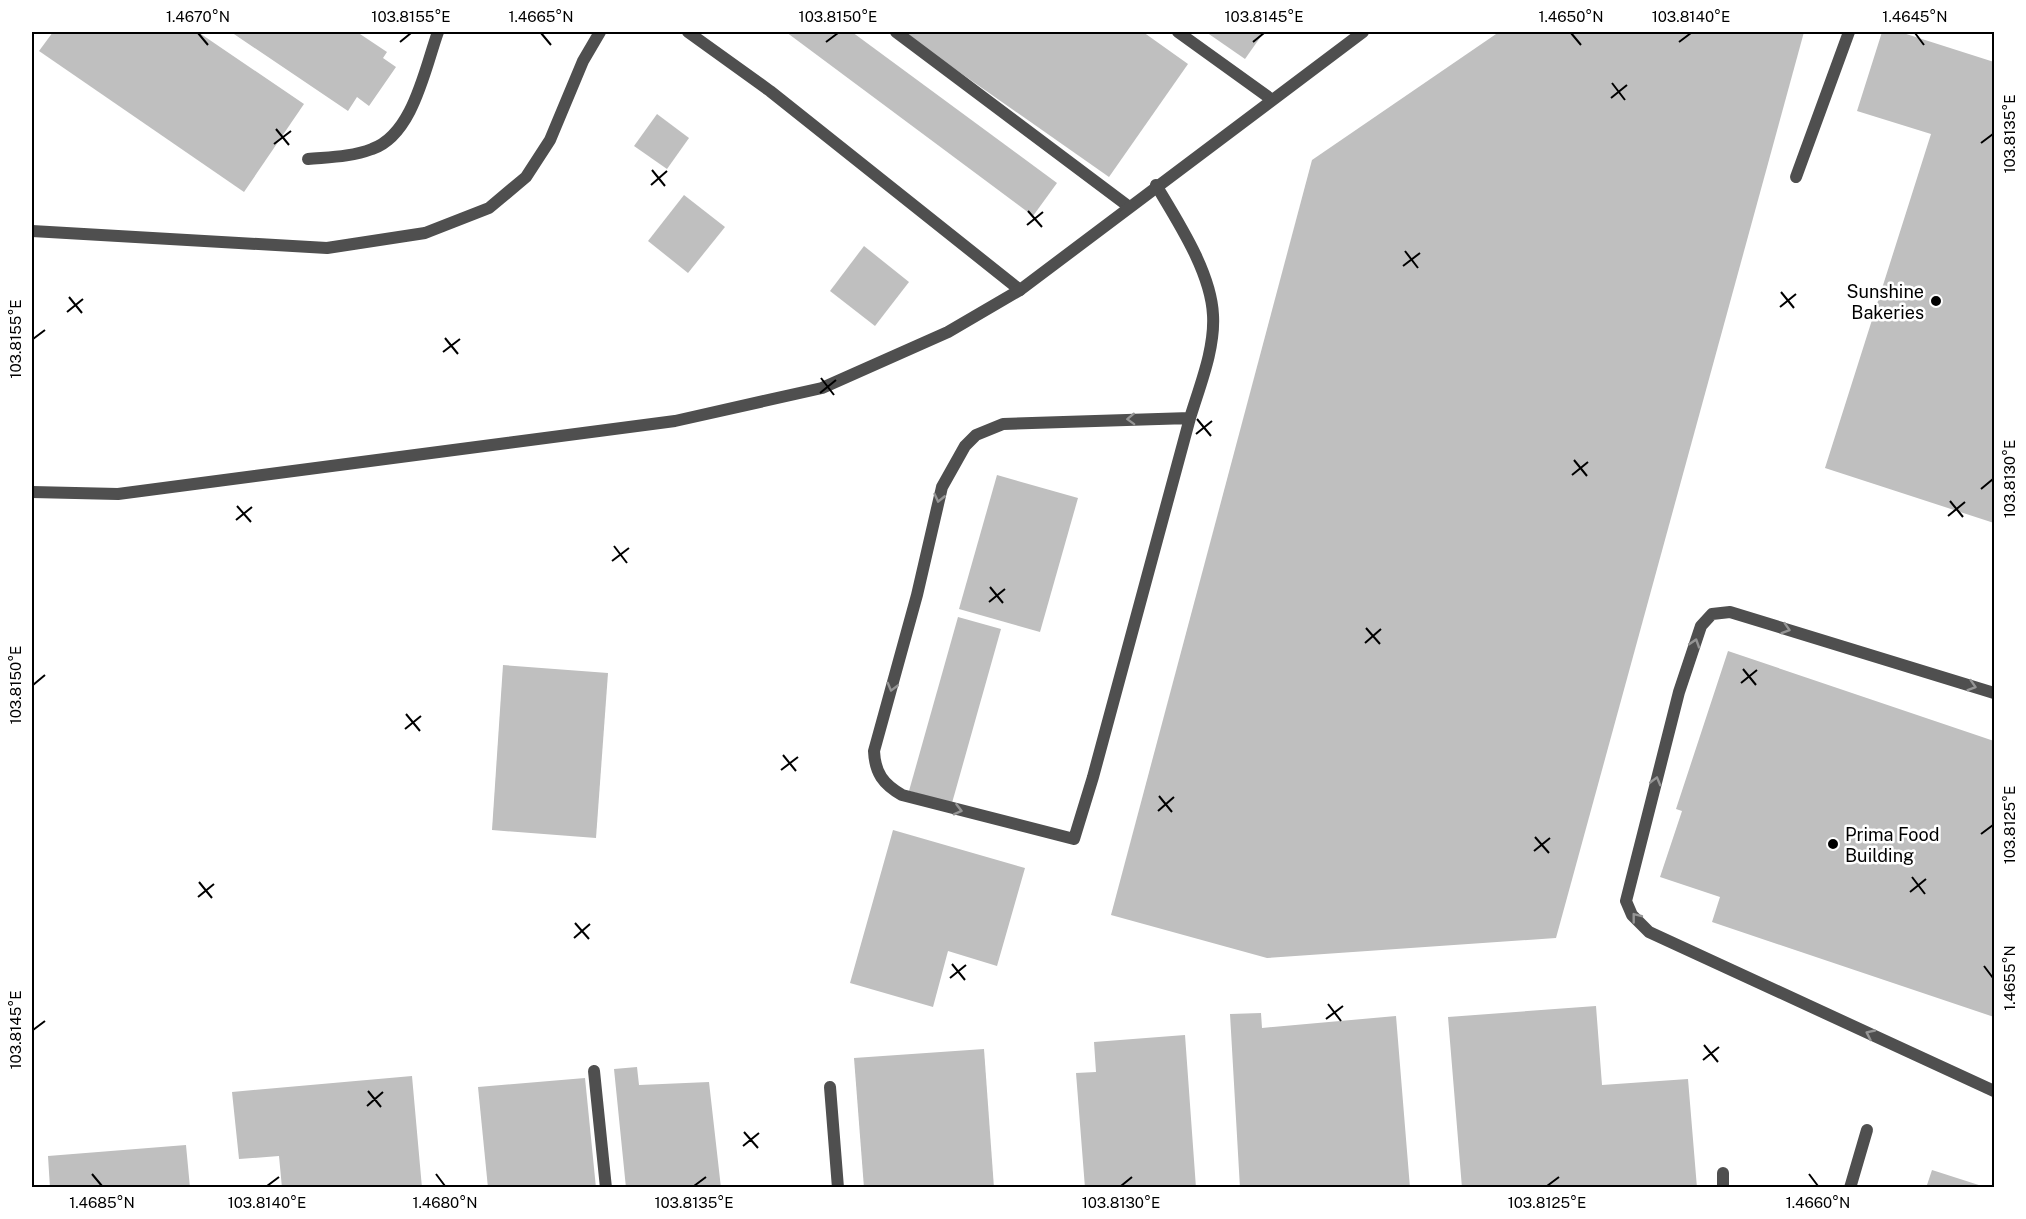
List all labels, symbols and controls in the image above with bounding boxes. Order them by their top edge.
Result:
text: 1.4670°N [166,8,230,25]
text: 103.8155°E [371,8,451,25]
text: 1.4665°N [508,8,574,25]
text: 103.8150°E [799,8,877,25]
text: 103.8145°E [1225,8,1304,25]
text: 1.4650°N [1538,8,1604,25]
text: 103.8140°E [1652,8,1730,25]
text: 1.4645°N [1882,8,1948,25]
text: 103.8135°E [2001,94,2018,174]
place label: Sunshine Bakeries [1846,281,1924,323]
marker: Sunshine Bakeries [1929,294,1943,308]
text: 103.8155°E [7,299,24,379]
one-way arrow [1127,413,1136,426]
text: 103.8130°E [2001,440,2018,518]
one-way arrow [933,493,946,503]
one-way arrow [1780,622,1791,634]
one-way arrow [1688,638,1701,649]
text: 103.8150°E [7,646,24,724]
one-way arrow [1966,679,1977,692]
one-way arrow [887,681,899,692]
one-way arrow [1649,776,1661,787]
text: 103.8125°E [2001,786,2018,864]
one-way arrow [953,802,963,815]
place label: Prima Food Building [1845,824,1939,866]
marker: Prima Food Building [1826,837,1840,851]
one-way arrow [1632,913,1643,924]
text: 1.4655°N [2001,945,2018,1011]
text: 103.8145°E [7,991,24,1070]
one-way arrow [1866,1029,1877,1041]
text: 1.4685°N [69,1194,135,1211]
text: 103.8140°E [228,1194,306,1211]
text: 1.4680°N [412,1194,478,1211]
text: 103.8135°E [654,1194,734,1211]
text: 103.8130°E [1082,1194,1160,1211]
text: 103.8125°E [1508,1194,1586,1211]
text: 1.4660°N [1786,1194,1850,1211]

